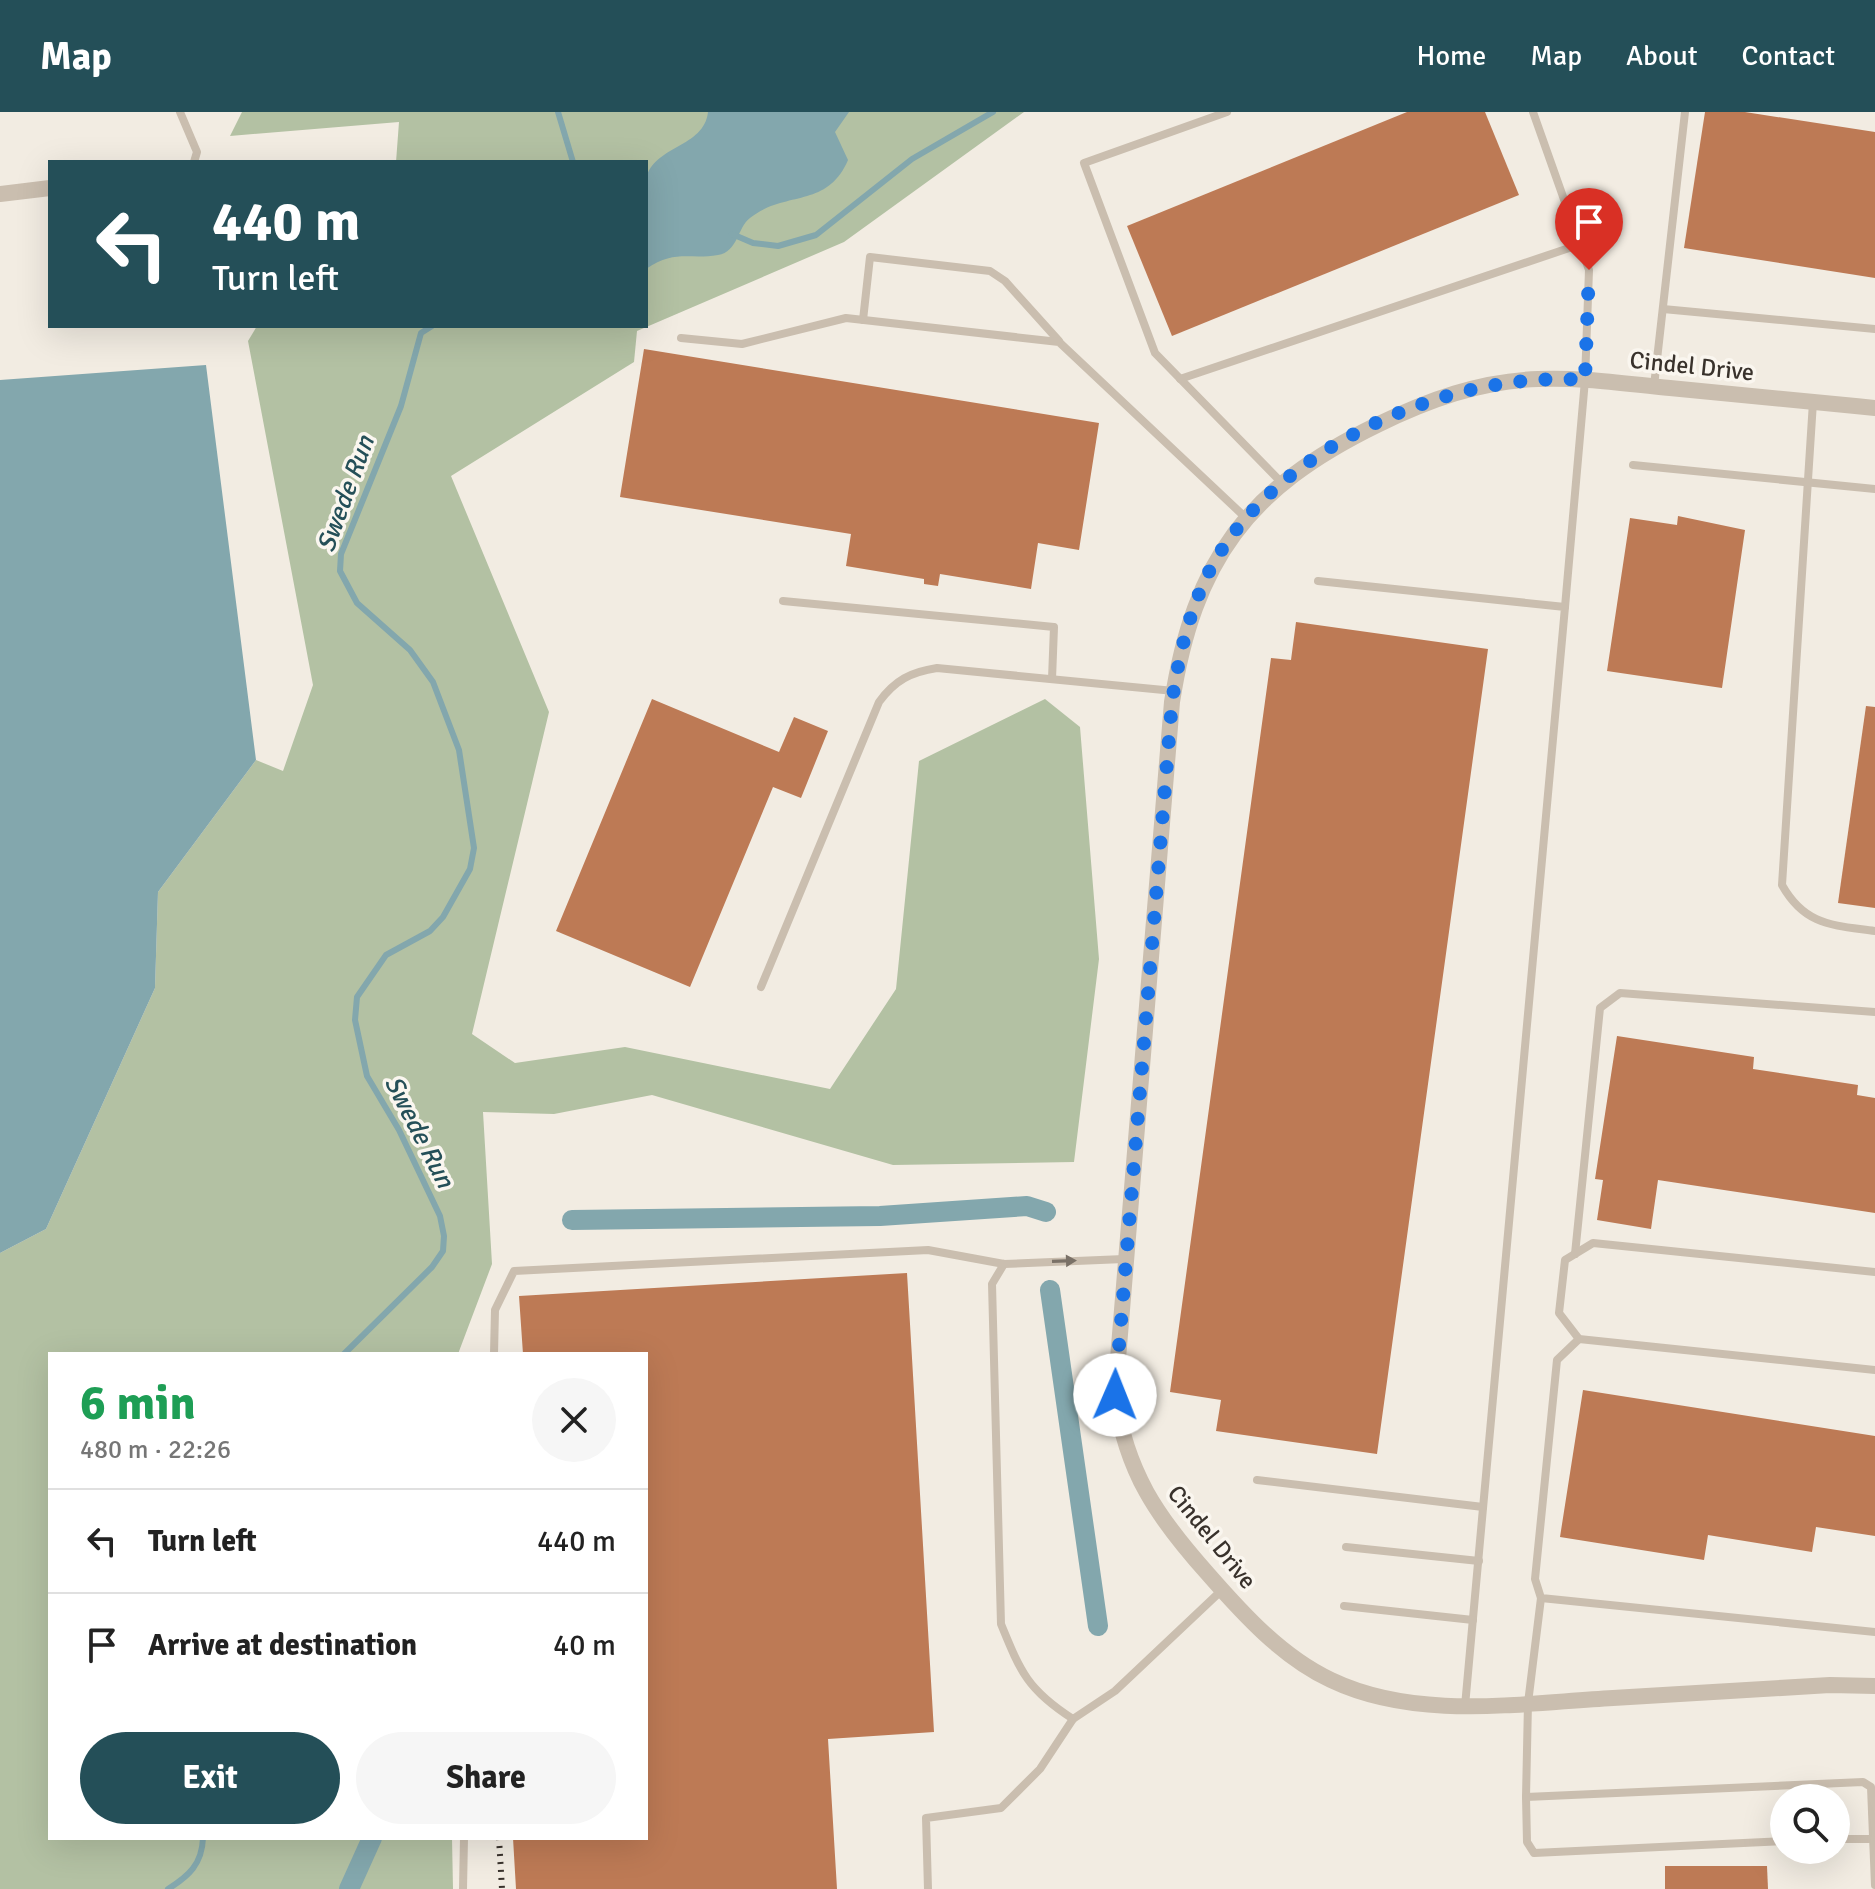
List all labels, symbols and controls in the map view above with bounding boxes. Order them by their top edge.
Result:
text: Map [40,33,112,80]
text: Home [1417,39,1486,73]
text: Map [1530,39,1582,73]
text: About [1626,39,1698,73]
text: Contact [1742,39,1835,73]
text: 440 m [212,187,360,256]
pin [1555,188,1623,270]
icon: left [80,192,184,296]
icon: arrive [1567,200,1611,244]
text: Turn left [212,256,339,301]
street label: Cindel Drive [1628,345,1756,387]
water label: Swede Run [310,431,382,557]
water label: Swede Run [377,1071,461,1194]
one-way arrow [1052,1254,1077,1267]
position arrow [1073,1353,1157,1437]
text: 6 min [80,1374,196,1433]
button: close [532,1378,616,1462]
text: 480 m · 22:26 [80,1434,231,1466]
street label: Cindel Drive [1161,1479,1263,1595]
icon: left [80,1519,124,1563]
text: Turn left [148,1523,257,1560]
text: 440 m [537,1523,616,1560]
icon: arrive [80,1623,124,1667]
text: Arrive at destination [148,1627,417,1664]
text: 40 m [553,1627,616,1664]
button: Exit [80,1732,340,1824]
button: Share [356,1732,616,1824]
map controls [1770,1784,1850,1864]
button: search [1770,1784,1850,1864]

